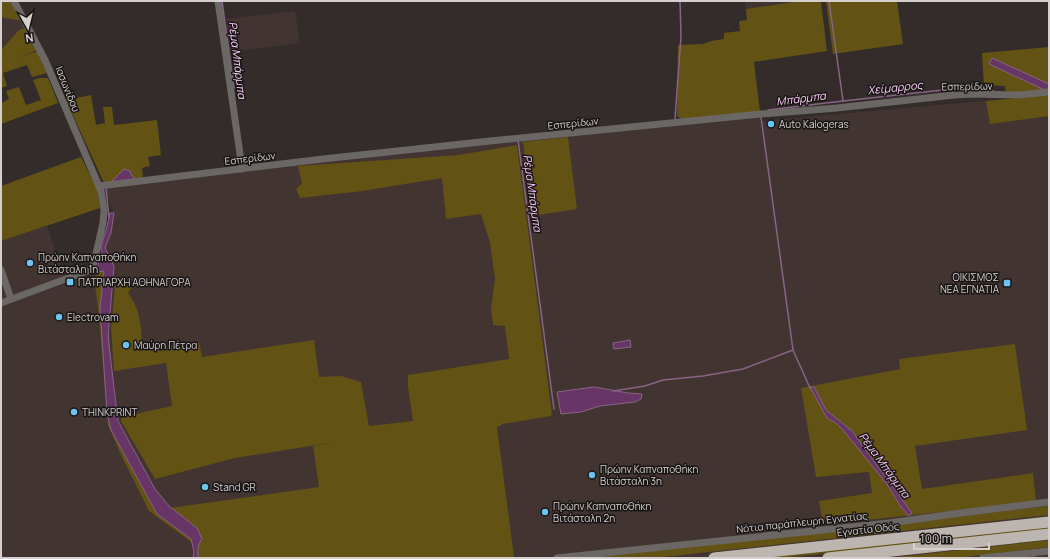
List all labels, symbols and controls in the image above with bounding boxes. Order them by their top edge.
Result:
north arrow [8,8,48,48]
water label: Ρέμα Μπάρμπα [226,21,250,101]
text: N [24,30,34,46]
street label: Ιασωνίδου [53,64,84,114]
water label: Χείμαρρος [867,77,924,97]
street label: Εσπερίδων [941,79,993,93]
water label: Μπάρμπα [775,87,828,108]
street label: Εσπερίδων [547,113,599,133]
place label: Auto Kalogeras [779,117,849,131]
marker: Auto Kalogeras [766,119,776,129]
street label: Εσπερίδων [224,148,276,168]
water label: Ρέμα Μπάρμπα [520,154,546,234]
place label: Πρώην Καπναποθήκη Βιτάσταλη 1η [38,250,137,276]
marker: Πρώην Καπναποθήκη Βιτάσταλη 1η [25,258,35,268]
place label: ΟΙΚΙΣΜΟΣ ΝΕΑ ΕΓΝΑΤΙΑ [940,270,1000,296]
place label: ΠΑΤΡΙΑΡΧΗ ΑΘΗΝΑΓΟΡΑ [78,275,191,289]
marker: ΠΑΤΡΙΑΡΧΗ ΑΘΗΝΑΓΟΡΑ [65,277,75,287]
marker: ΟΙΚΙΣΜΟΣ ΝΕΑ ΕΓΝΑΤΙΑ [1002,278,1012,288]
place label: Electrovam [67,310,118,324]
marker: Electrovam [54,312,64,322]
place label: Μαύρη Πέτρα [134,338,197,352]
marker: Μαύρη Πέτρα [121,340,131,350]
place label: THINKPRINT [82,405,137,419]
marker: THINKPRINT [69,407,79,417]
water label: Ρέμα Μπάρμπα [856,429,915,502]
place label: Πρώην Καπναποθήκη Βιτάσταλη 3η [600,462,699,488]
marker: Πρώην Καπναποθήκη Βιτάσταλη 3η [587,470,597,480]
place label: Stand GR [213,480,256,494]
marker: Stand GR [200,482,210,492]
place label: Πρώην Καπναποθήκη Βιτάσταλη 2η [553,499,652,525]
marker: Πρώην Καπναποθήκη Βιτάσταλη 2η [540,507,550,517]
street label: Νότια παράπλευρη Εγνατίας [736,508,869,536]
street label: Εγνατία Οδός [836,519,900,539]
scale bar [914,525,989,551]
text: 100 m [920,530,952,547]

